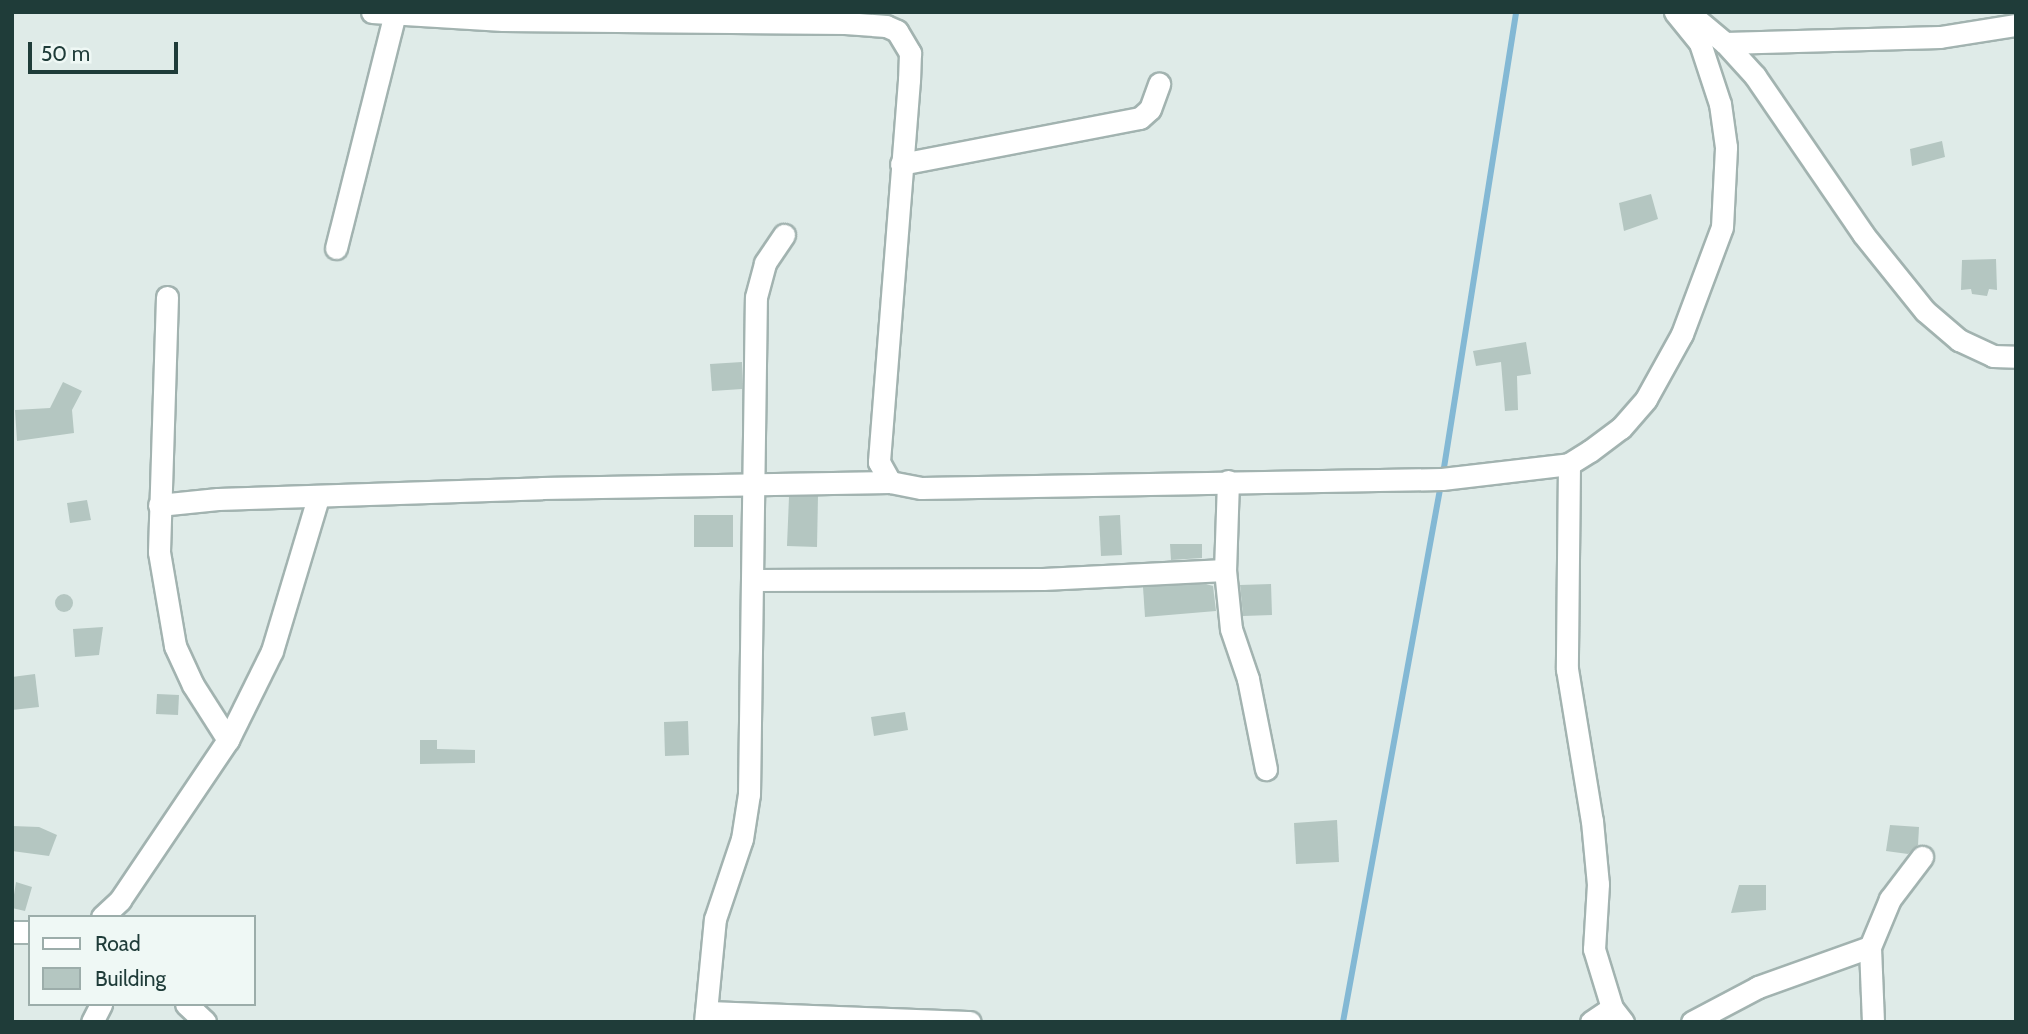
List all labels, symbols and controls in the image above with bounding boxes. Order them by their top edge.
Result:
scale bar [32,28,182,72]
text: 50 m [41,41,90,66]
legend [28,915,256,1006]
text: Road [95,931,141,956]
text: Building [95,966,166,991]

